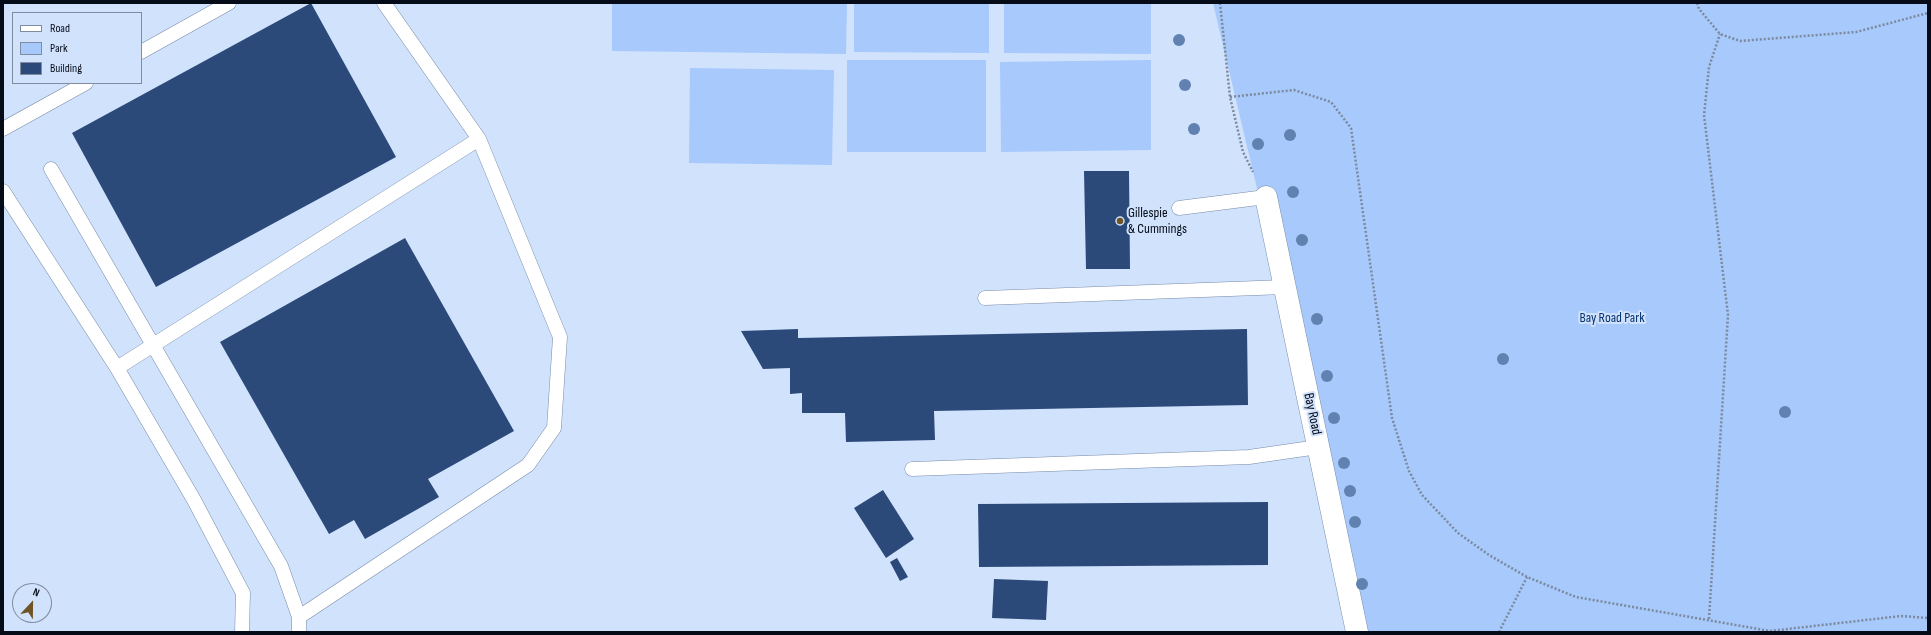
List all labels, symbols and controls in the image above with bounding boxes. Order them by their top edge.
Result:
legend [12,12,142,84]
text: Road [50,21,70,36]
text: Park [50,41,68,56]
text: Building [50,61,82,76]
place label: Gillespie & Cummings [1128,205,1187,238]
marker: Gillespie & Cummings [1115,216,1125,226]
park label: Bay Road Park [1579,310,1645,326]
street label: Bay Road [1299,391,1325,437]
north arrow [12,583,52,623]
text: N [31,585,41,599]

